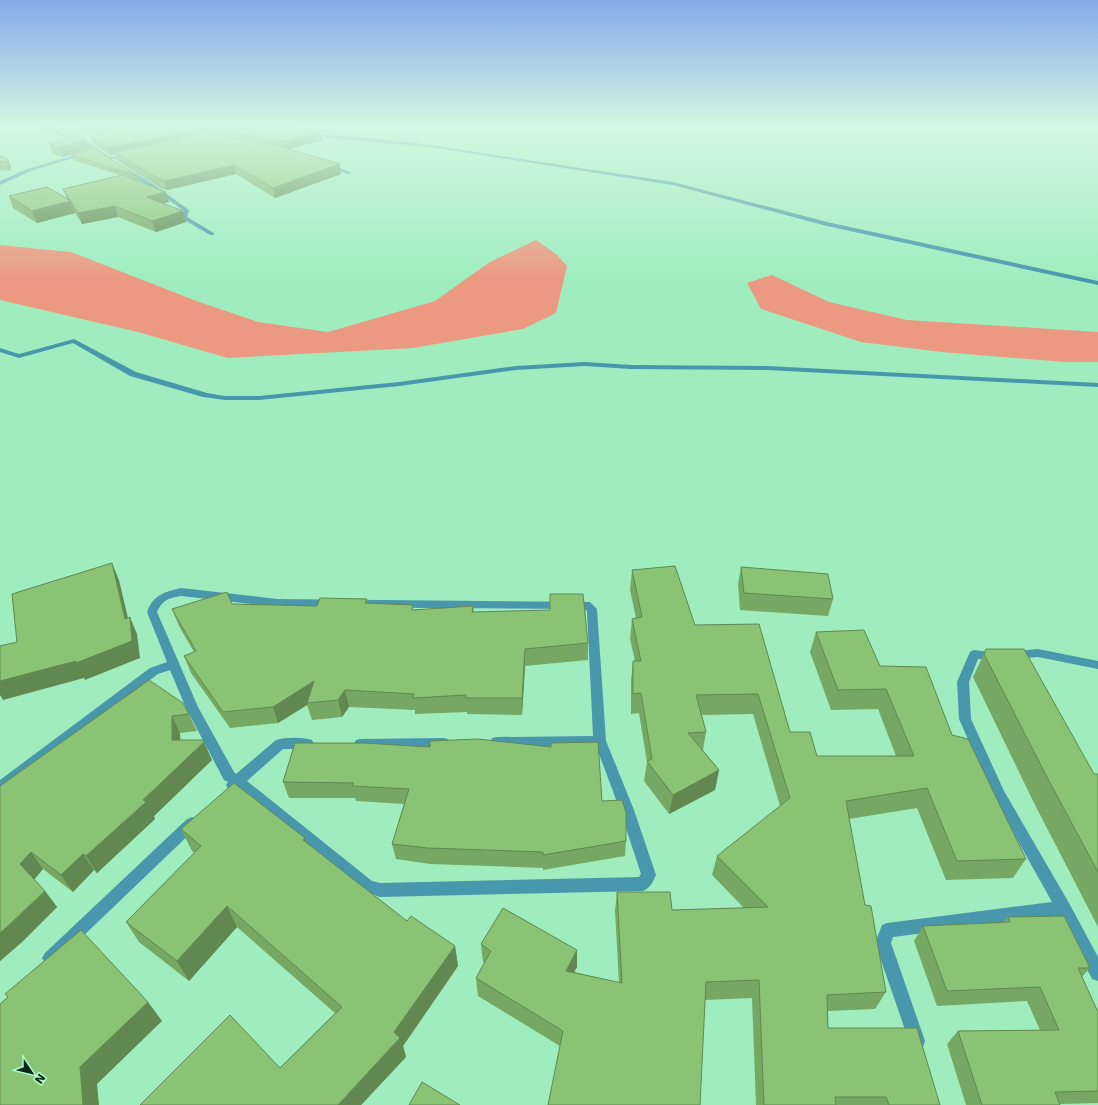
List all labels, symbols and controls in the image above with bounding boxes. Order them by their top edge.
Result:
north arrow [12,1053,52,1093]
text: N [32,1071,48,1086]

